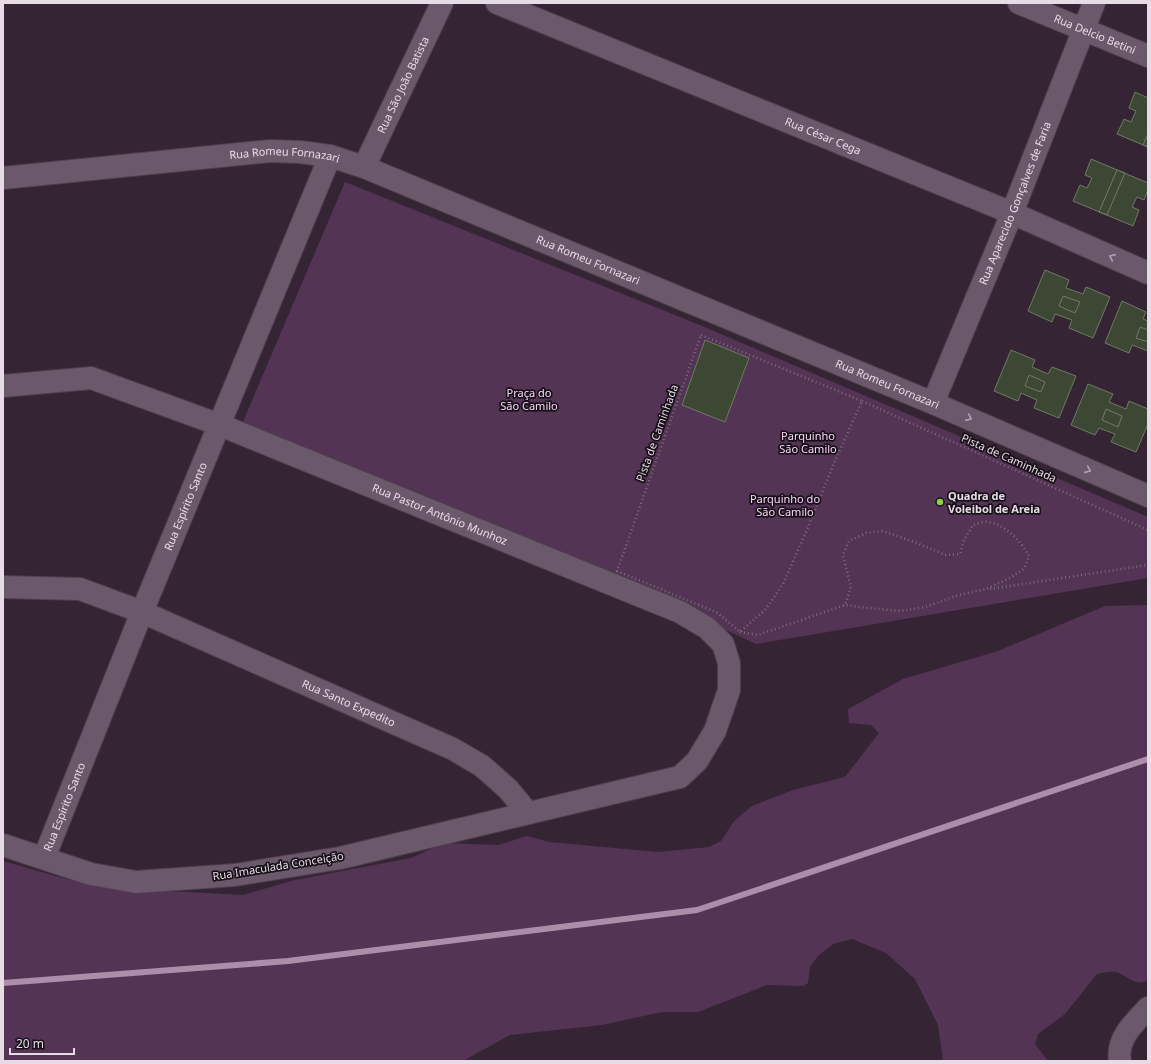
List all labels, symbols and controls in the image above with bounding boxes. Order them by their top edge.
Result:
street label: Rua Delcio Betini [1052,10,1138,57]
street label: Rua São João Batista [373,34,432,135]
street label: Rua César Cega [783,113,863,158]
street label: Rua Aparecido Gonçalves de Faria [975,119,1054,287]
street label: Rua Romeu Fornazari [229,143,342,166]
street label: Rua Romeu Fornazari [534,231,642,288]
one-way arrow [1109,254,1116,262]
street label: Rua Romeu Fornazari [833,355,942,412]
street label: Pista de Caminhada [632,382,681,484]
park label: Praça do São Camilo [500,385,558,413]
one-way arrow [966,414,973,422]
park label: Parquinho São Camilo [779,428,837,456]
street label: Pista de Caminhada [959,430,1059,485]
street label: Rua Espírito Santo [160,459,210,553]
one-way arrow [1084,465,1092,473]
street label: Rua Pastor Antônio Munhoz [370,480,510,548]
place label: Quadra de Voleibol de Areia [948,488,1040,516]
park label: Parquinho do São Camilo [750,491,820,519]
marker: Quadra de Voleibol de Areia [935,497,945,507]
street label: Rua Santo Expedito [300,675,398,730]
street label: Rua Espírito Santo [39,760,88,853]
street label: Rua Imaculada Conceição [211,848,345,883]
scale bar [10,1030,74,1056]
text: 20 m [16,1035,44,1052]

